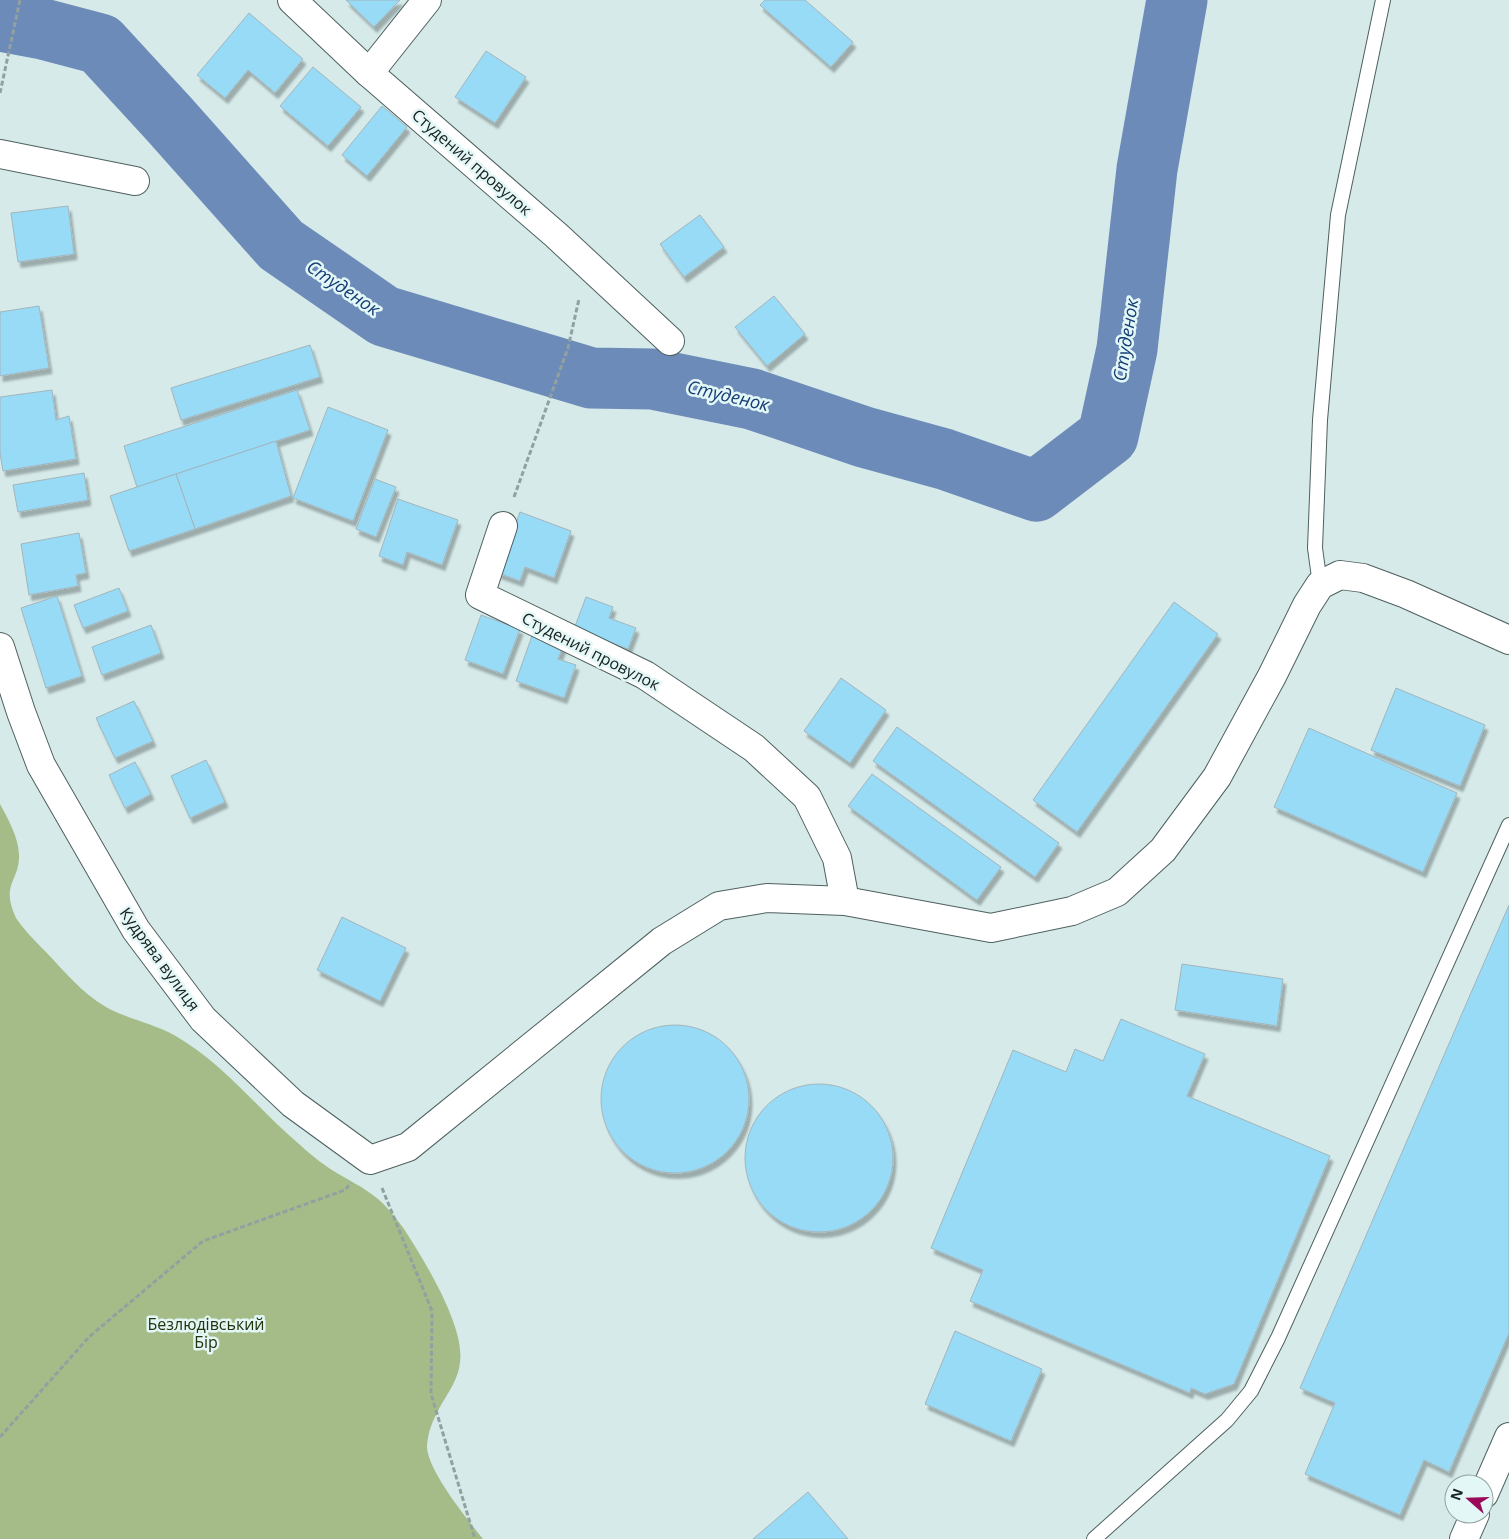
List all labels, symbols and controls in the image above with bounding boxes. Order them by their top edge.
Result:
street label: Студений провулок [407,104,537,221]
water label: Студенок [302,254,386,321]
water label: Студенок [1107,296,1144,383]
water label: Студенок [685,374,773,416]
street label: Студений провулок [518,607,664,696]
street label: Кудрява вулиця [115,903,205,1015]
park label: Безлюдівський Бір [147,1313,265,1353]
north arrow [1444,1474,1494,1524]
text: N [1445,1486,1467,1503]

